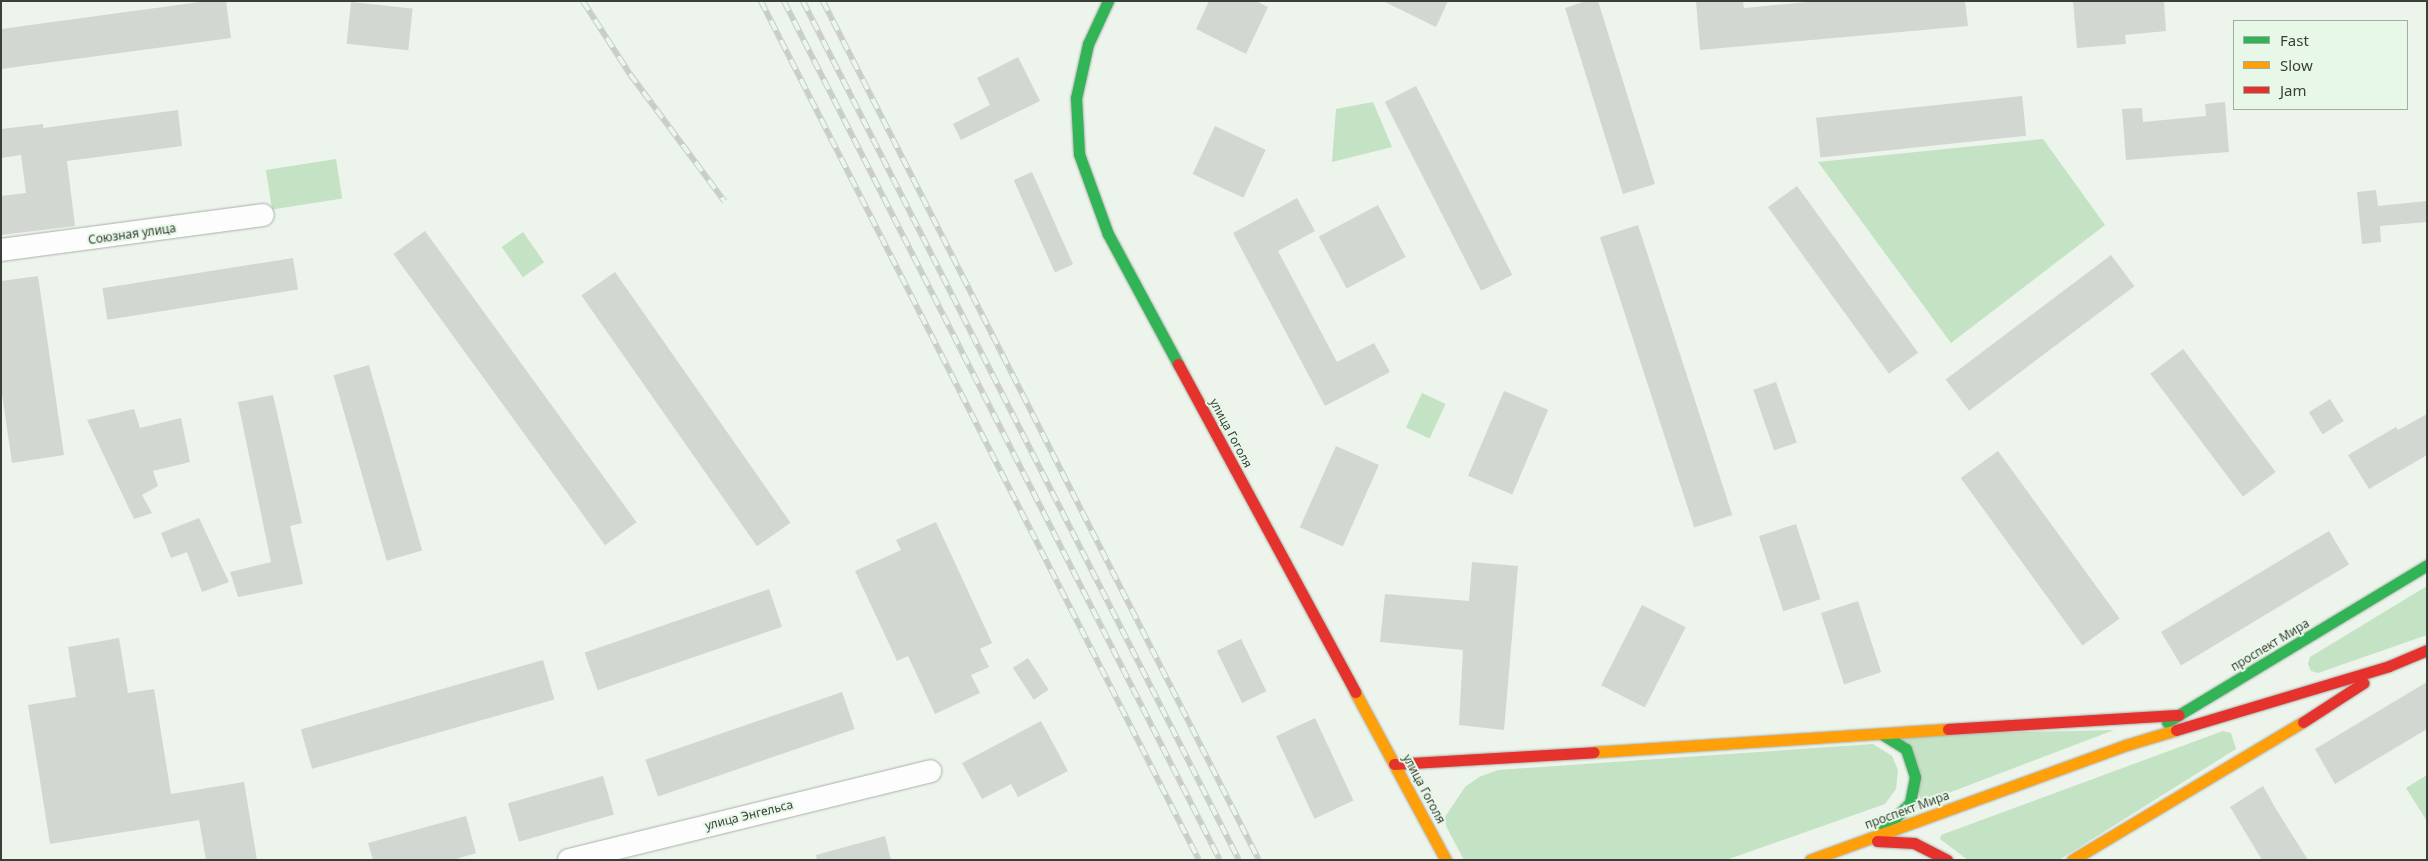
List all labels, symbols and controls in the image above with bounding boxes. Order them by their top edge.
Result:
legend [2233,20,2408,110]
text: Fast [2280,30,2309,50]
text: Slow [2280,55,2313,75]
text: Jam [2280,80,2307,100]
street label: Союзная улица [87,221,177,247]
street label: улица Гоголя [1207,396,1255,470]
street label: проспект Мира [2228,616,2312,674]
street label: улица Гоголя [1400,752,1448,826]
street label: проспект Мира [1863,788,1951,832]
street label: улица Энгельса [704,797,794,833]

